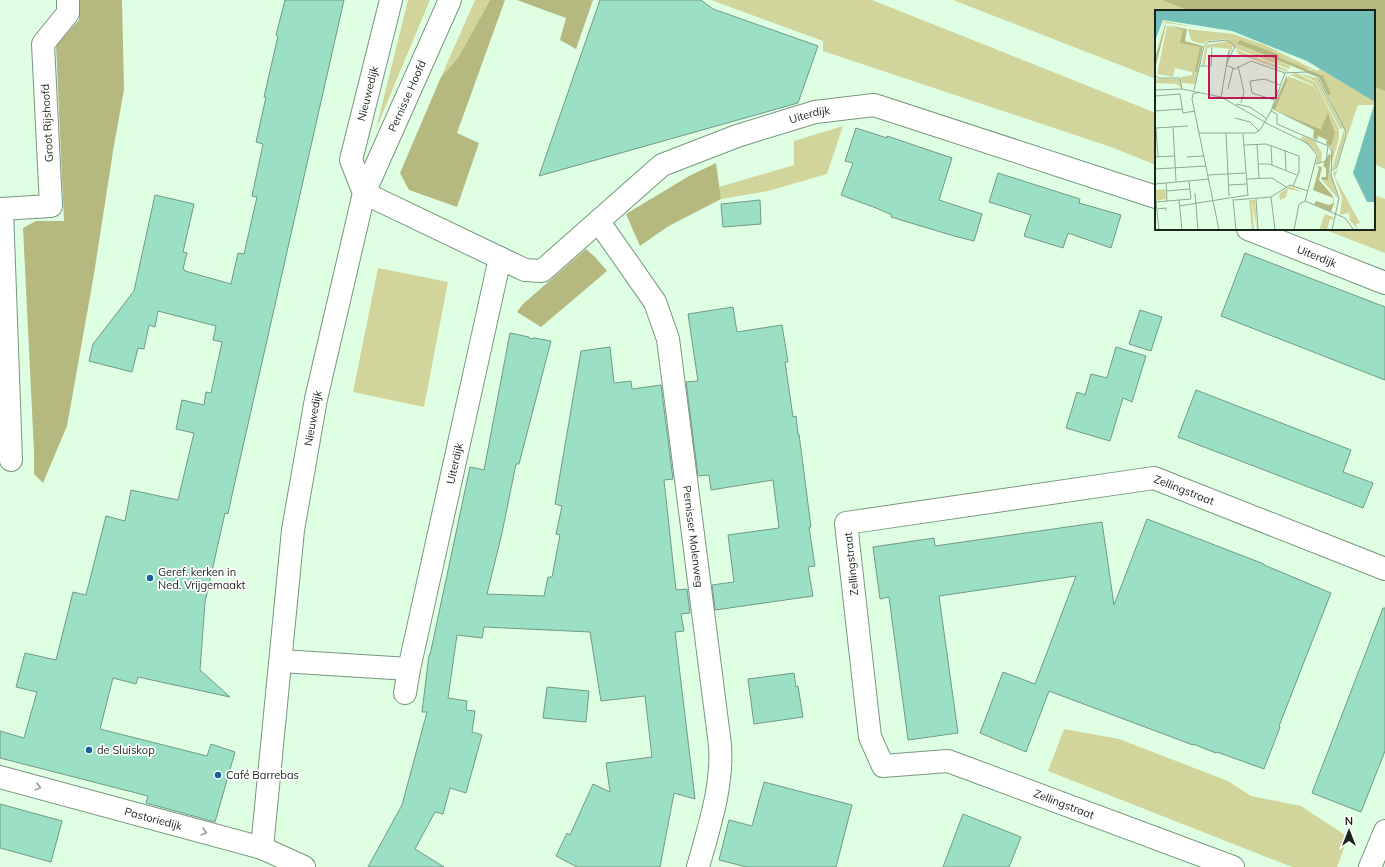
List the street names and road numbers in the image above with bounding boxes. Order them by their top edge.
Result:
street label: Pernisse Hoofd [385,58,429,134]
street label: Nieuwedijk [354,64,381,122]
street label: Groot Rijshoofd [38,83,56,163]
street label: Uiterdijk [787,103,831,127]
street label: Uiterdijk [1295,242,1339,270]
street label: Nieuwedijk [301,389,325,447]
street label: Uiterdijk [443,441,466,485]
street label: Zellingstraat [1152,472,1216,508]
street label: Pernisser Molenweg [680,485,707,588]
street label: Zellingstraat [841,532,861,596]
street label: Zellingstraat [1032,786,1096,822]
street label: Pastoriedijk [123,804,184,833]

